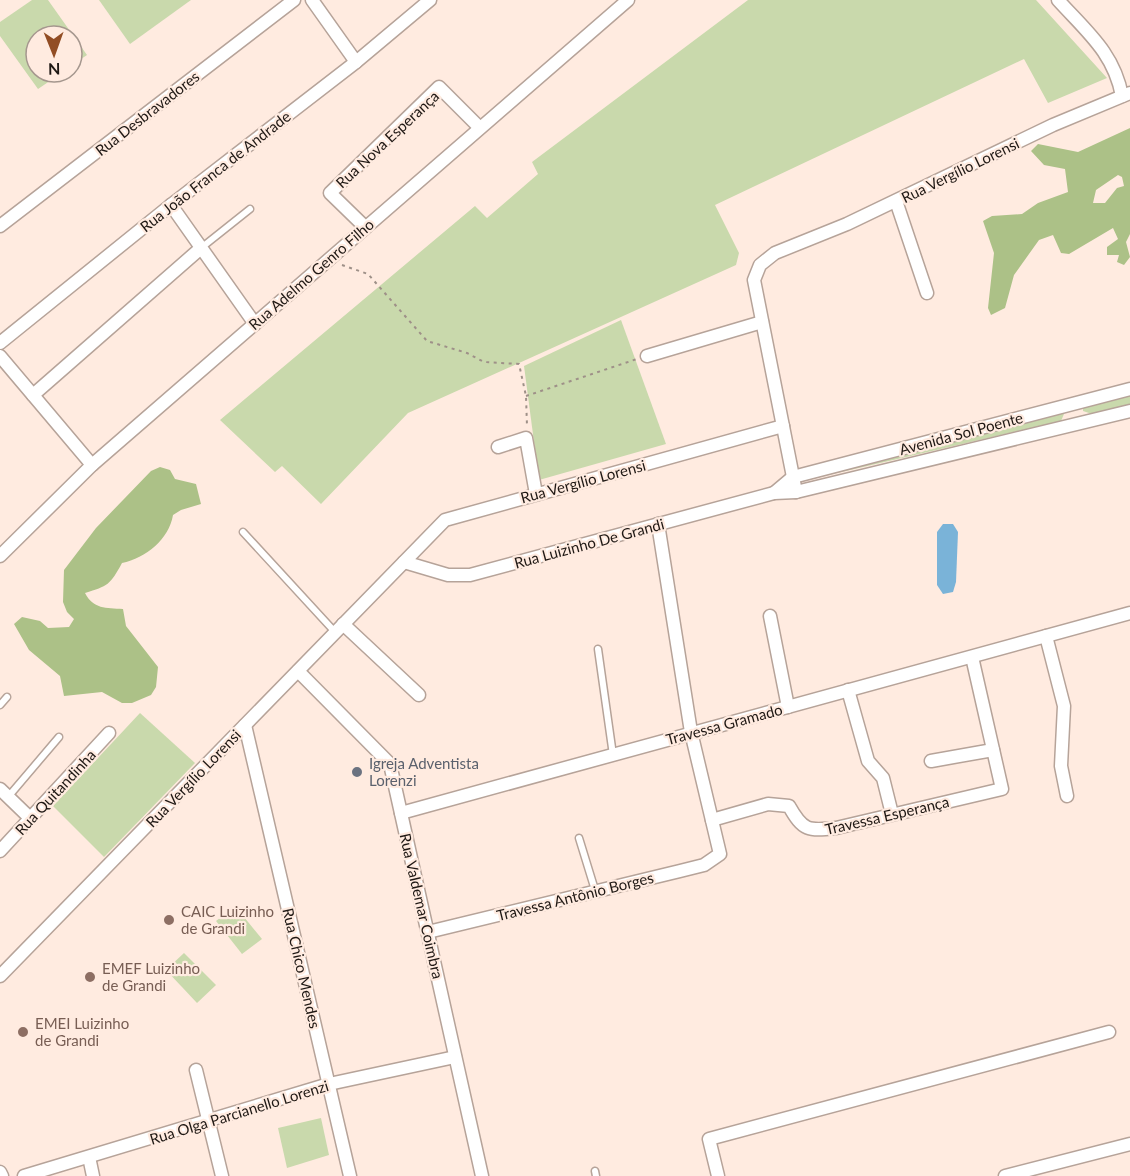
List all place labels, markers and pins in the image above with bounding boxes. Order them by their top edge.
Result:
place label: Igreja Adventista Lorenzi [369,754,479,789]
marker: Igreja Adventista Lorenzi [350,765,364,779]
place label: CAIC Luizinho de Grandi [181,902,274,937]
marker: CAIC Luizinho de Grandi [162,913,176,927]
place label: EMEF Luizinho de Grandi [102,959,200,994]
marker: EMEF Luizinho de Grandi [83,970,97,984]
place label: EMEI Luizinho de Grandi [35,1014,129,1049]
marker: EMEI Luizinho de Grandi [16,1025,30,1039]

